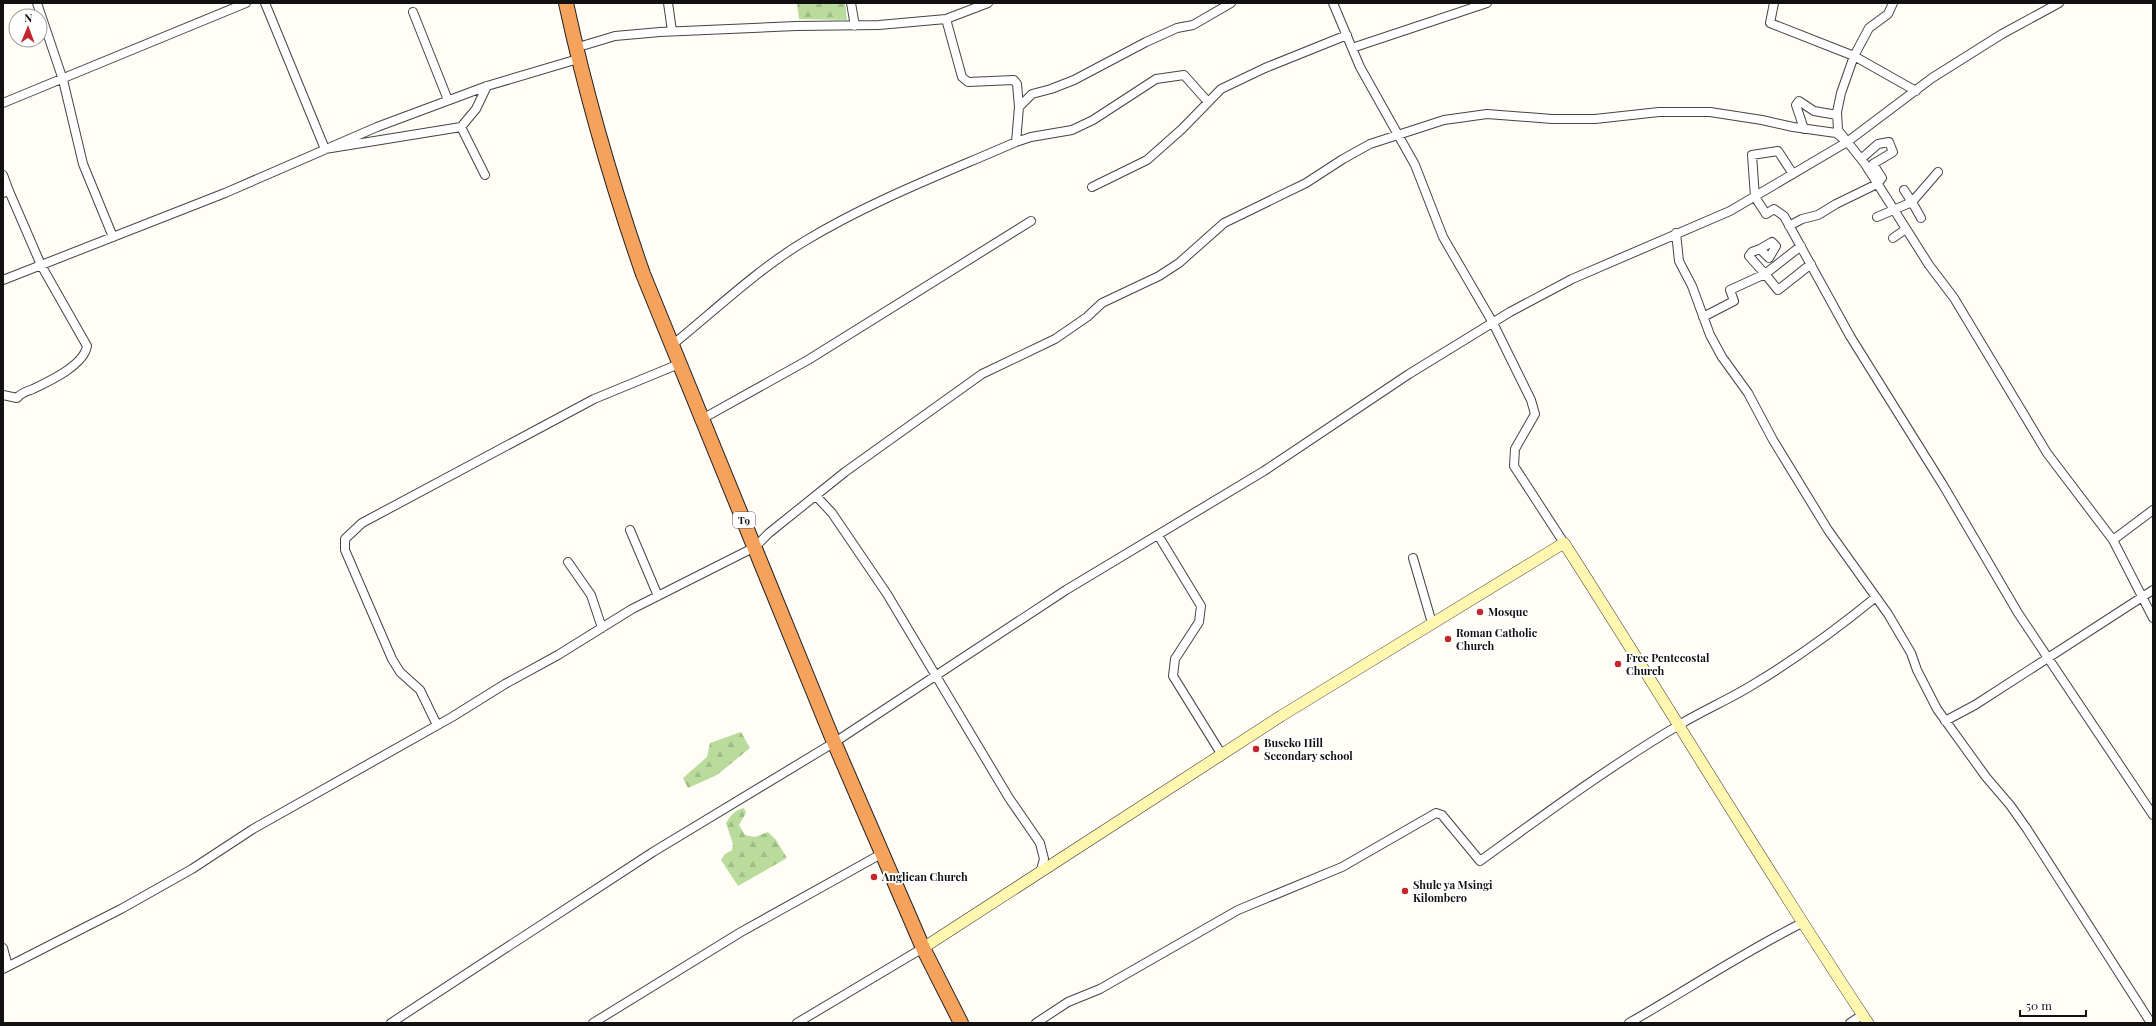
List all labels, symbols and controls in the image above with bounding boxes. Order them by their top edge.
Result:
north arrow [8,8,48,48]
text: N [24,10,32,25]
road number: T9 [733,512,755,528]
place label: Mosque [1488,604,1528,619]
marker: Mosque [1475,607,1485,617]
place label: Roman Catholic Church [1456,625,1538,653]
marker: Roman Catholic Church [1443,634,1453,644]
place label: Free Pentecostal Church [1626,650,1710,678]
marker: Free Pentecostal Church [1613,659,1623,669]
place label: Buseko Hill Secondary school [1264,735,1353,763]
marker: Buseko Hill Secondary school [1251,744,1261,754]
place label: Anglican Church [881,869,968,884]
marker: Anglican Church [869,872,879,882]
place label: Shule ya Msingi Kilombero [1413,877,1493,905]
marker: Shule ya Msingi Kilombero [1400,886,1410,896]
scale bar [2020,992,2086,1018]
text: 50 m [2026,997,2052,1013]

